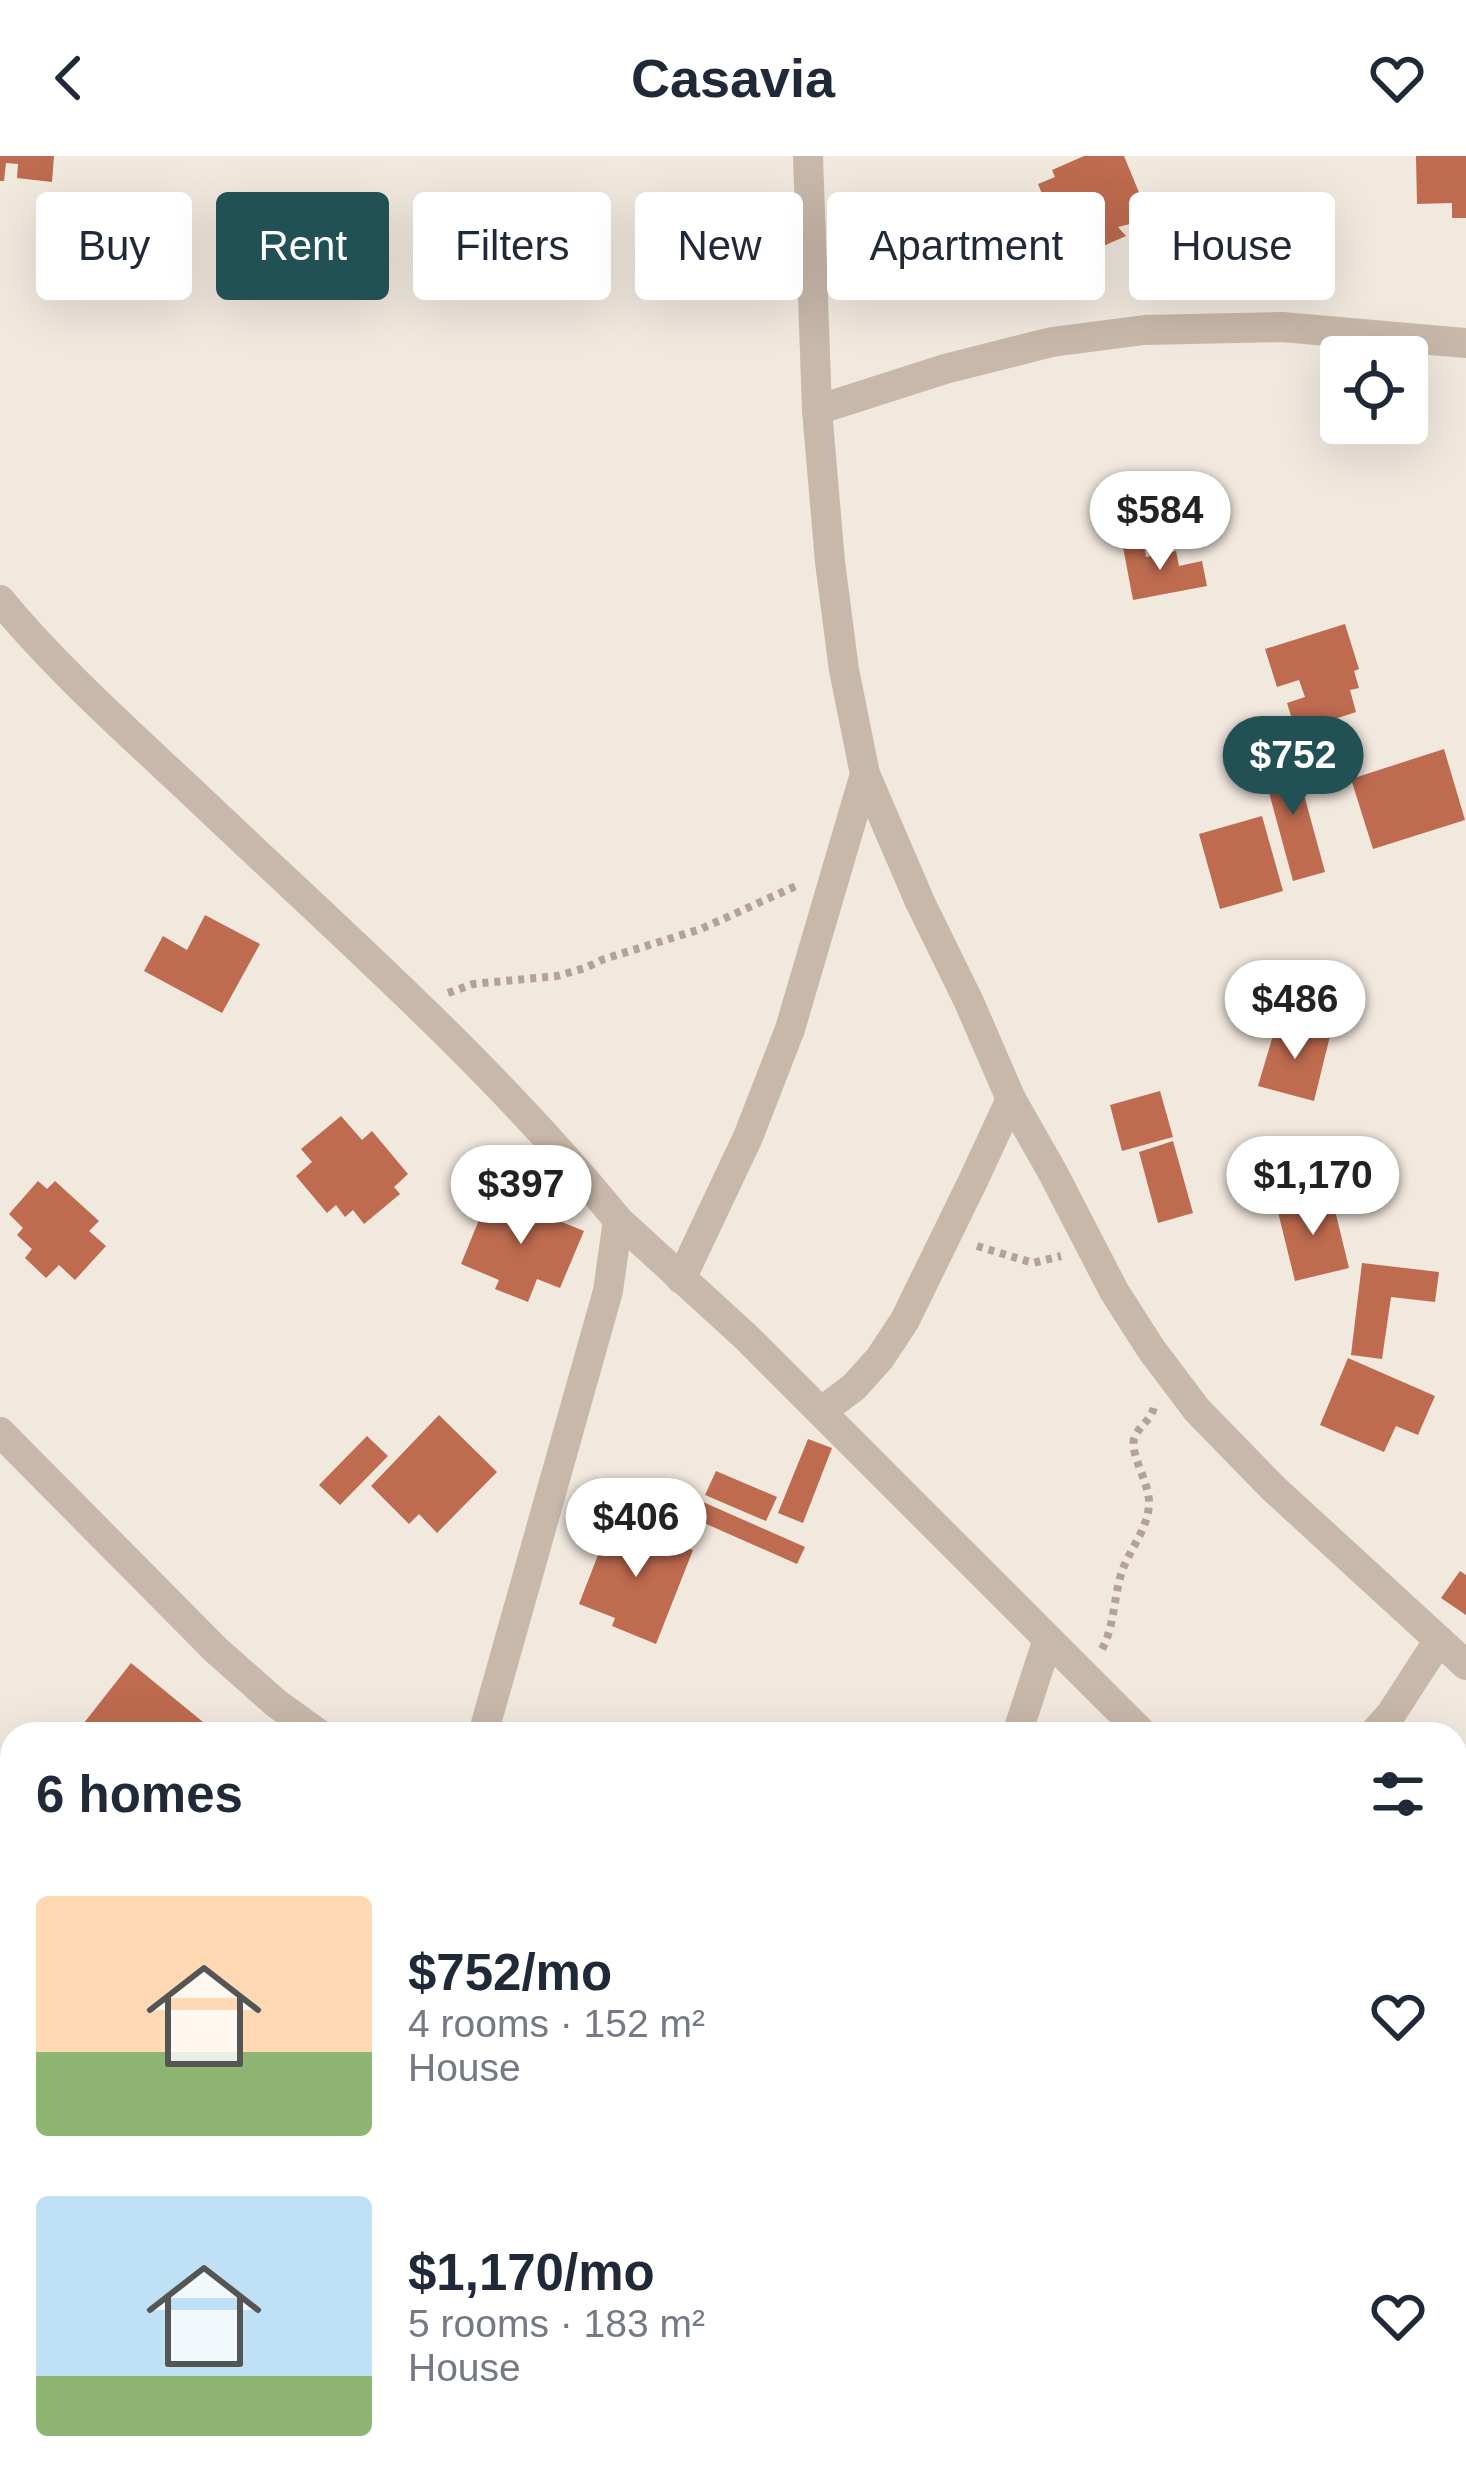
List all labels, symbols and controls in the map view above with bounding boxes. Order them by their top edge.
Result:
icon: back [36,45,102,111]
icon: heart [1364,45,1430,111]
text: Casavia [631,48,835,108]
chip: Buy [36,192,192,300]
chip: Rent [216,192,389,300]
chip: Filters [413,192,611,300]
chip: New [635,192,803,300]
chip: Apartment [827,192,1105,300]
chip: House [1129,192,1335,300]
map controls [1320,336,1428,444]
button: locate [1320,336,1428,444]
pin: $584 [1089,471,1231,573]
text: $584 [1117,488,1203,531]
pin: $752 [1222,716,1364,818]
text: $752 [1250,733,1336,776]
pin: $486 [1224,960,1366,1062]
text: $486 [1252,977,1338,1020]
pin: $1,170 [1215,1136,1411,1238]
pin: $397 [450,1145,592,1247]
text: $1,170 [1253,1153,1373,1196]
text: $397 [478,1162,564,1205]
pin: $406 [565,1478,707,1580]
text: $406 [593,1495,679,1538]
icon: filters [1365,1761,1431,1827]
text: 6 homes [36,1766,243,1823]
icon: home [132,1944,276,2088]
text: $752/mo [408,1944,612,2001]
icon: heart [1365,1983,1431,2049]
text: 4 rooms · 152 m² [408,2002,705,2045]
text: House [408,2046,521,2089]
icon: home [132,2244,276,2388]
text: $1,170/mo [408,2244,655,2301]
icon: heart [1365,2283,1431,2349]
text: 5 rooms · 183 m² [408,2302,705,2345]
text: House [408,2346,521,2389]

